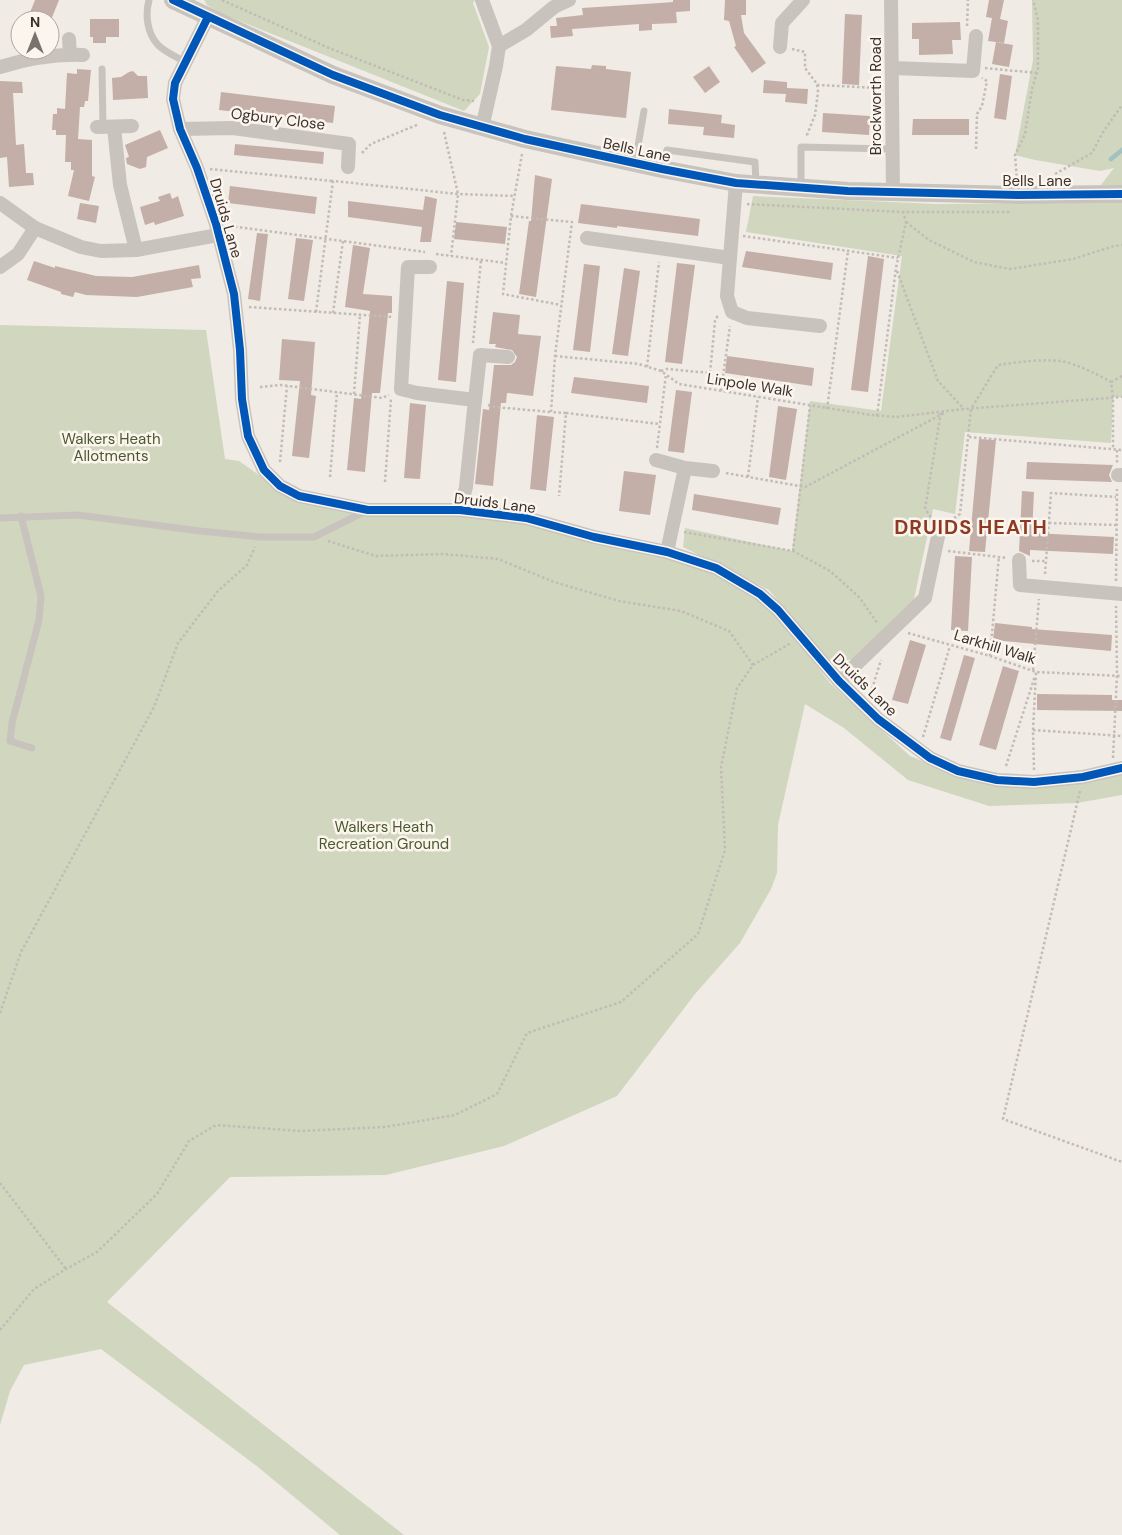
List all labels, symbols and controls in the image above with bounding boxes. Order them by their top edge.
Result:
north arrow [10,10,60,60]
text: N [30,13,40,31]
street label: Brockworth Road [866,37,886,155]
street label: Ogbury Close [230,103,326,135]
street label: Bells Lane [601,133,673,167]
street label: Bells Lane [1003,171,1071,191]
street label: Druids Lane [205,176,247,260]
street label: Linpole Walk [705,368,795,402]
park label: Walkers Heath Allotments [61,429,161,466]
street label: Druids Lane [453,488,537,518]
district label: DRUIDS HEATH [894,514,1048,540]
street label: Larkhill Walk [951,625,1039,669]
street label: Druids Lane [828,649,902,721]
park label: Walkers Heath Recreation Ground [319,817,449,854]

